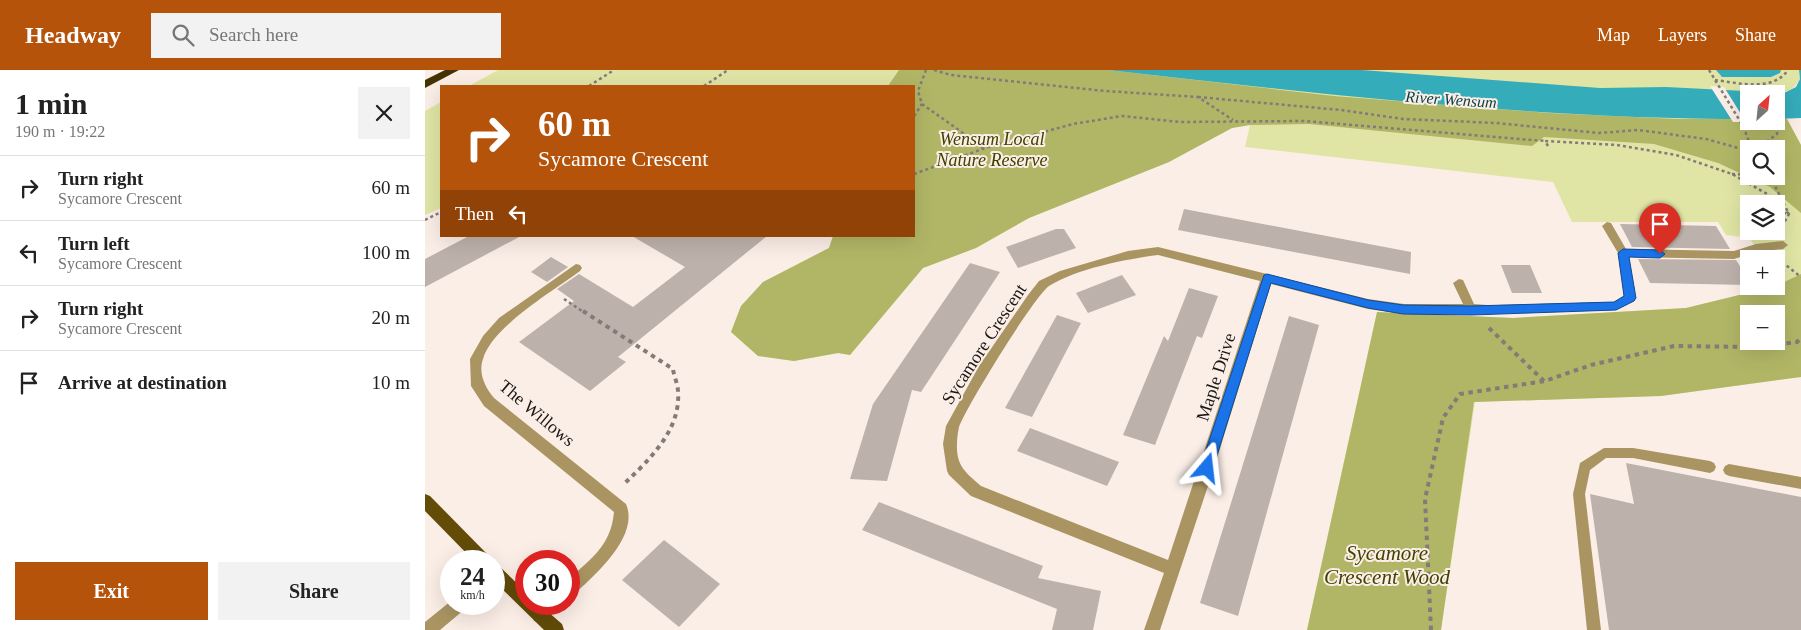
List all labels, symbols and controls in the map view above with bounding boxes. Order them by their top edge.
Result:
search box [151,13,501,58]
icon: search [169,21,197,49]
text: Headway [25,22,121,48]
text: Search here [209,24,298,45]
text: Map [1597,25,1630,45]
text: Layers [1658,25,1707,45]
text: Share [1735,25,1776,45]
north arrow [1740,85,1785,130]
map controls [1740,85,1785,350]
text: 1 min [15,87,88,120]
button: close [358,87,410,139]
water label: River Wensum [1404,88,1497,111]
icon: right [455,105,520,170]
text: 60 m [538,105,611,144]
text: 190 m · 19:22 [15,123,105,140]
park label: Wensum Local Nature Reserve [936,129,1047,170]
button: search [1740,140,1785,185]
text: Sycamore Crescent [538,146,708,171]
text: Turn right [58,168,143,189]
icon: right [15,174,43,202]
text: 60 m [371,177,410,198]
text: Sycamore Crescent [58,190,182,207]
button: layers [1740,195,1785,240]
icon: left [504,200,532,228]
text: Then [455,203,494,224]
pin [1639,203,1681,254]
icon: arrive [1646,210,1674,238]
text: Turn left [58,233,130,254]
icon: left [15,239,43,267]
text: 100 m [362,242,410,263]
button: + [1740,250,1785,295]
text: Sycamore Crescent [58,255,182,272]
street label: Sycamore Crescent [938,280,1030,408]
text: Turn right [58,298,143,319]
icon: right [15,304,43,332]
button: − [1740,305,1785,350]
text: 20 m [371,307,410,328]
text: Sycamore Crescent [58,320,182,337]
street label: Maple Drive [1192,330,1240,424]
icon: arrive [15,369,43,397]
text: Arrive at destination [58,372,227,393]
text: 10 m [371,372,410,393]
street label: The Willows [495,376,579,450]
position arrow [1180,441,1232,493]
park label: Sycamore Crescent Wood [1324,541,1451,589]
speed limit sign: 30 [515,550,580,615]
button: Exit [15,562,208,620]
button: Share [218,562,410,620]
text: 24 [460,563,485,590]
text: km/h [460,588,485,602]

